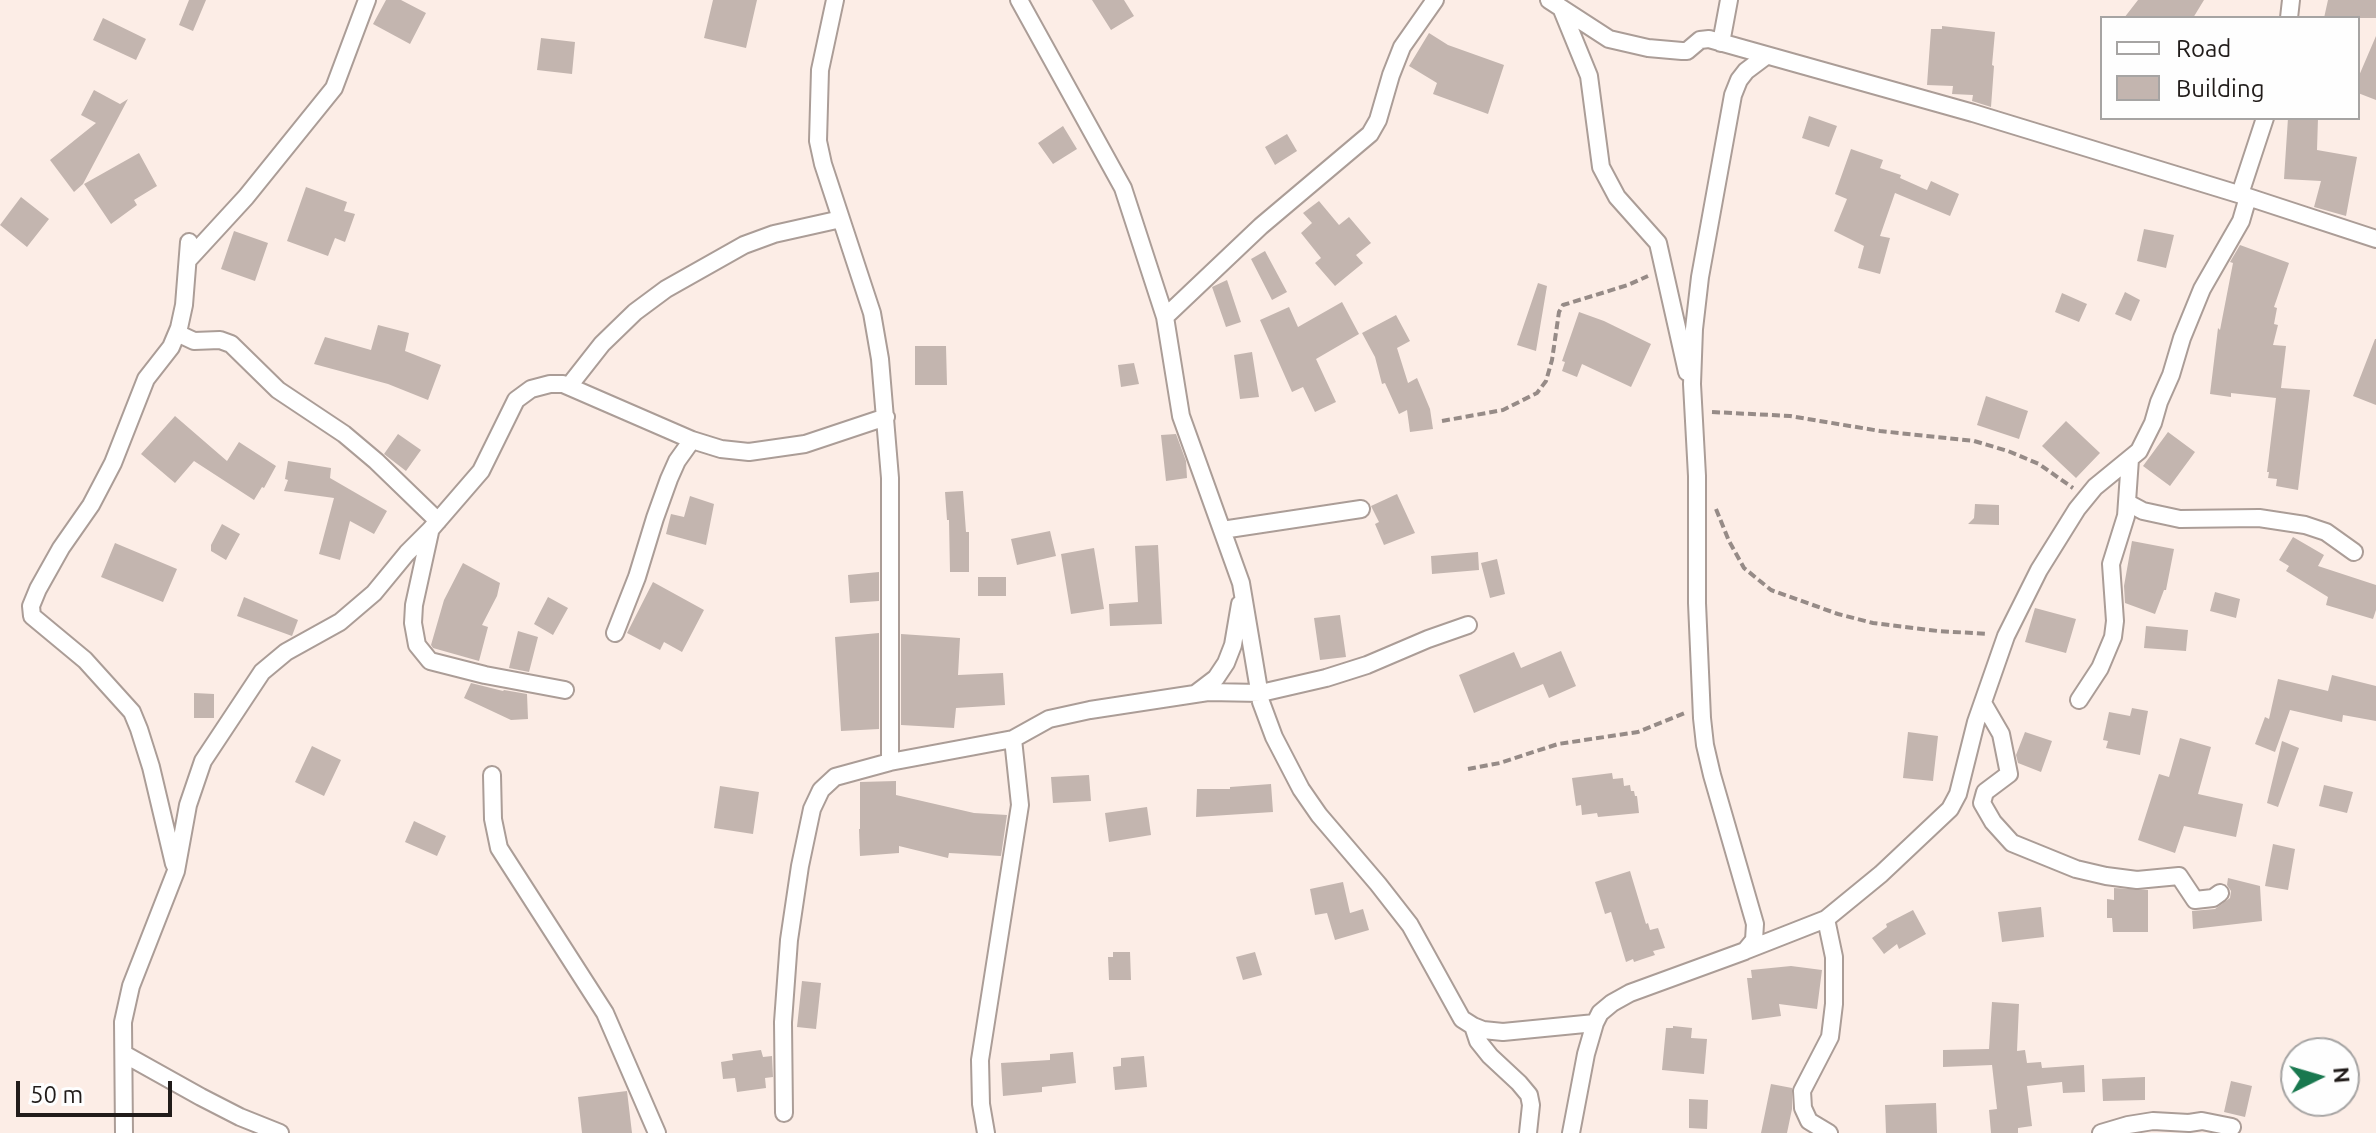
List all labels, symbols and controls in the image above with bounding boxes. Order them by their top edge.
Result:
legend [2100,16,2360,120]
text: Road [2176,35,2231,62]
text: Building [2176,75,2264,102]
north arrow [2280,1037,2360,1117]
scale bar [20,1065,176,1115]
text: N [2329,1066,2356,1084]
text: 50 m [30,1081,83,1108]

